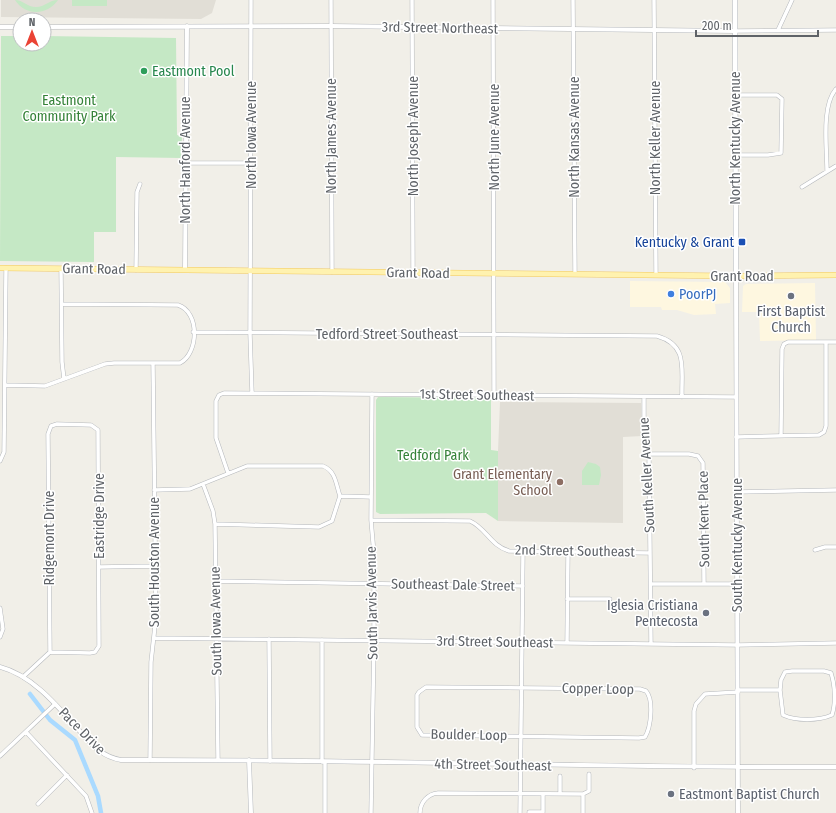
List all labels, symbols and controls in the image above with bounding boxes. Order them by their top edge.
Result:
north arrow [12,12,52,52]
scale bar [696,12,818,38]
text: N [29,16,35,29]
street label: 3rd Street Northeast [382,18,499,38]
text: 200 m [702,19,732,33]
place label: Eastmont Pool [152,63,235,80]
marker: Eastmont Pool [139,66,149,76]
street label: North Kentucky Avenue [727,71,744,205]
street label: North Joseph Avenue [405,76,422,196]
street label: North Kansas Avenue [566,76,583,198]
street label: North James Avenue [323,78,340,194]
street label: North Iowa Avenue [243,81,260,189]
street label: North Keller Avenue [647,81,664,195]
street label: North June Avenue [486,84,503,190]
park label: Eastmont Community Park [23,92,116,125]
street label: North Hanford Avenue [177,96,194,224]
place label: Kentucky & Grant [635,234,734,251]
marker: Kentucky & Grant [737,237,747,247]
street label: Grant Road [62,260,126,278]
street label: Grant Road [386,264,450,282]
street label: Grant Road [710,268,774,285]
place label: PoorPJ [679,286,716,303]
marker: PoorPJ [666,289,676,299]
marker: First Baptist Church [786,291,796,301]
place label: First Baptist Church [757,303,826,336]
street label: Tedford Street Southeast [316,326,459,343]
street label: 1st Street Southeast [420,386,535,405]
street label: South Keller Avenue [635,417,659,533]
park label: Tedford Park [397,447,469,464]
place label: Grant Elementary School [453,466,553,499]
street label: South Kent Place [695,470,713,567]
street label: Eastridge Drive [91,473,108,559]
marker: Grant Elementary School [555,477,565,487]
street label: South Kentucky Avenue [729,478,746,612]
street label: Ridgemont Drive [41,490,58,585]
street label: South Houston Avenue [146,497,163,627]
street label: 2nd Street Southeast [515,541,635,561]
street label: South Jarvis Avenue [363,546,381,660]
street label: South Iowa Avenue [207,566,225,676]
street label: Southeast Dale Street [391,575,516,595]
place label: Iglesia Cristiana Pentecosta [607,597,698,630]
marker: Iglesia Cristiana Pentecosta [701,608,711,618]
street label: 3rd Street Southeast [436,632,554,652]
street label: Copper Loop [562,680,634,698]
street label: Pace Drive [55,704,109,758]
street label: Boulder Loop [431,726,507,744]
street label: 4th Street Southeast [434,755,552,775]
place label: Eastmont Baptist Church [679,786,820,803]
marker: Eastmont Baptist Church [666,789,676,799]

